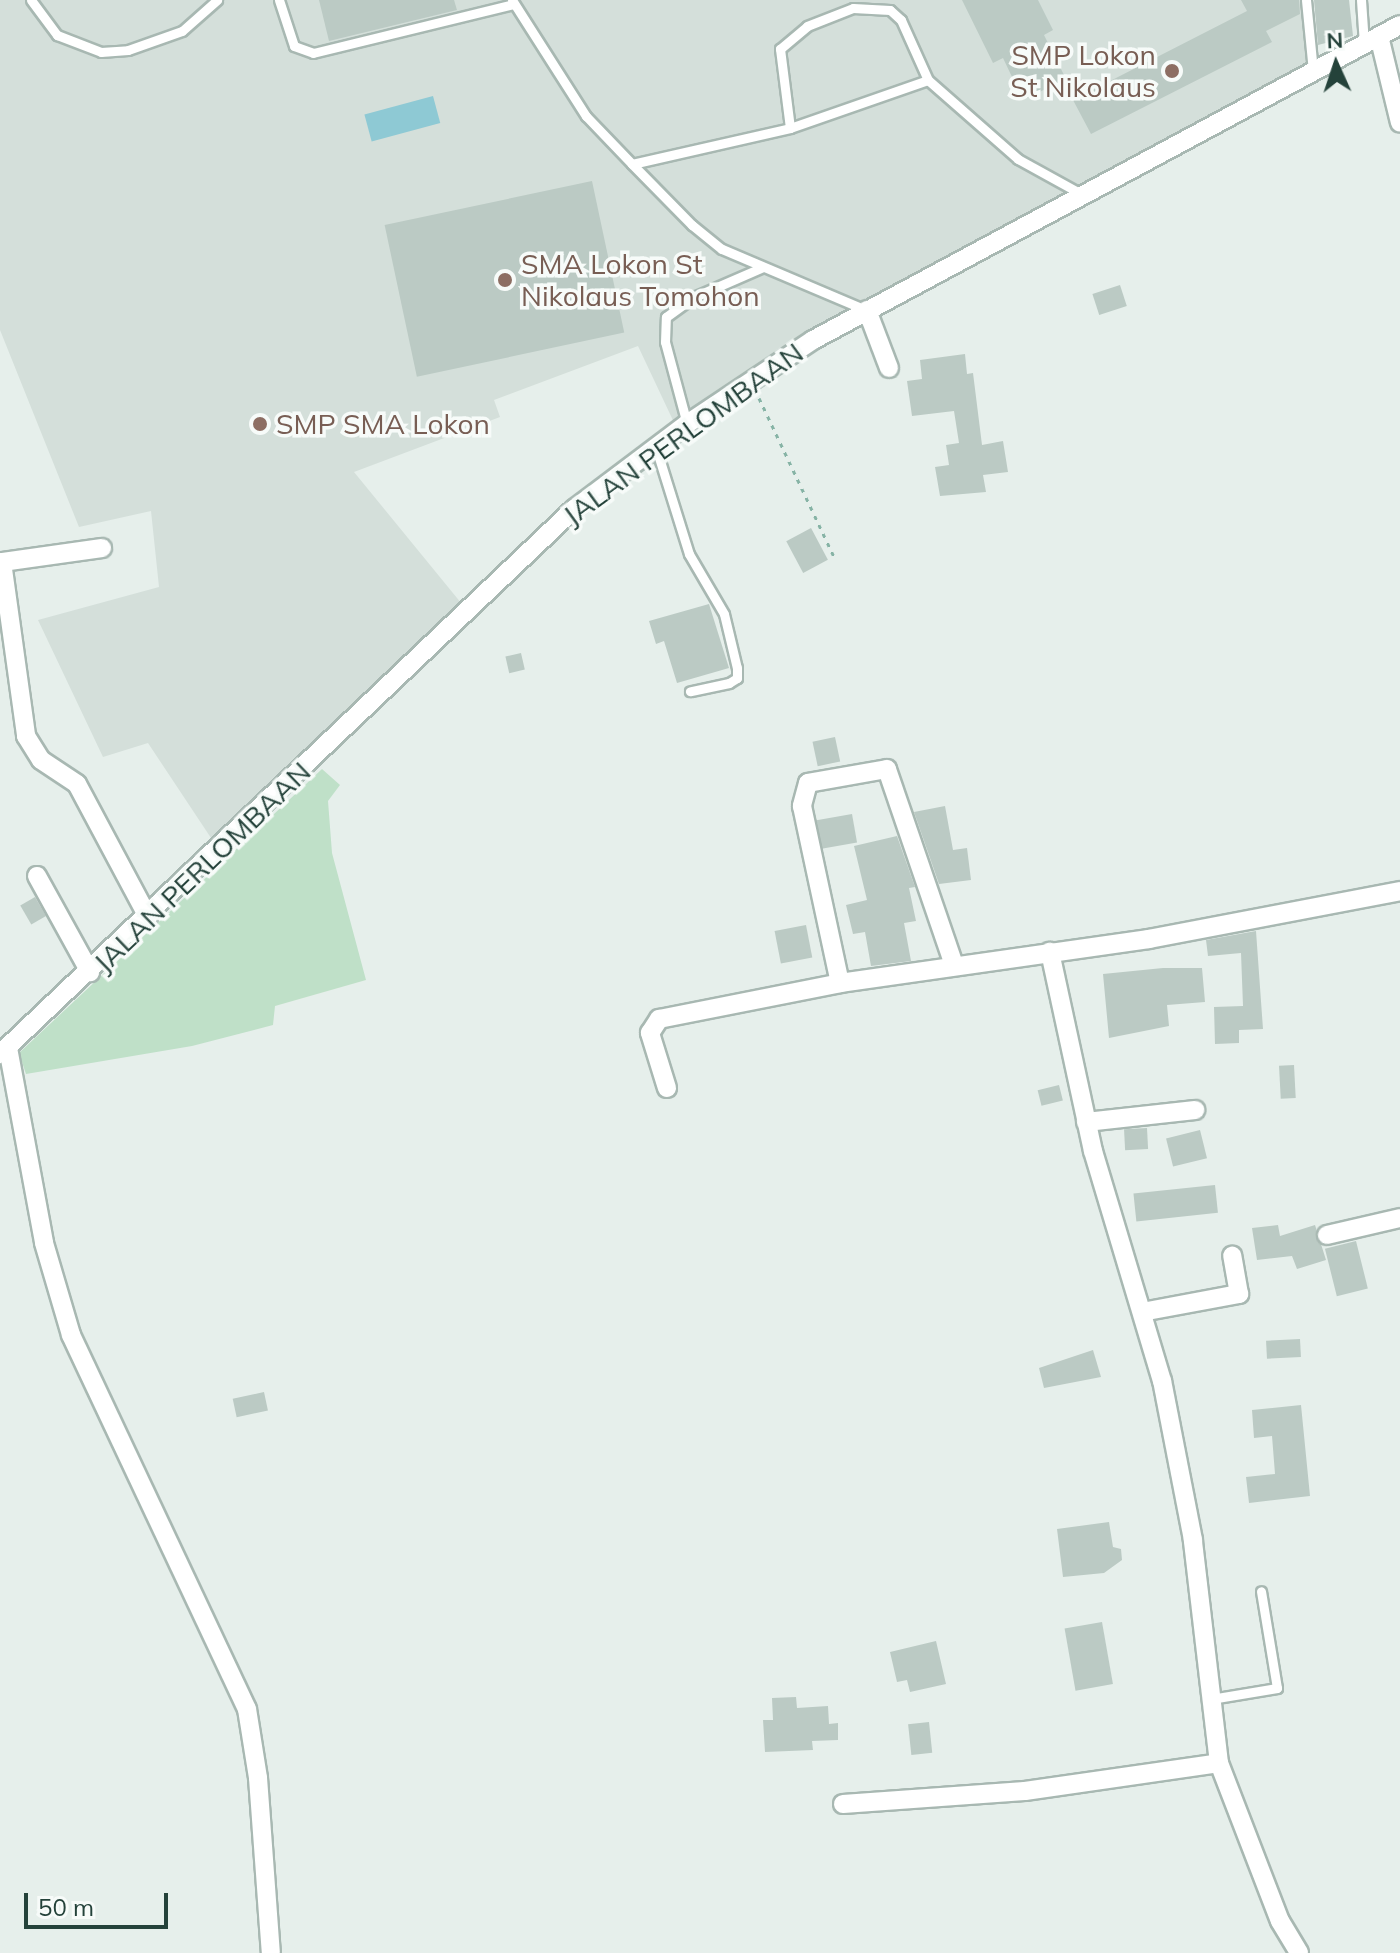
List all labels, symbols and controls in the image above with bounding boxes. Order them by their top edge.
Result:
north arrow [1296,24,1376,104]
text: N [1326,26,1344,54]
place label: SMP Lokon St Nikolaus [1010,38,1156,104]
marker: SMP Lokon St Nikolaus [1163,62,1181,80]
place label: SMA Lokon St Nikolaus Tomohon [521,247,760,313]
marker: SMA Lokon St Nikolaus Tomohon [496,271,514,289]
street label: JALAN PERLOMBAAN [557,336,809,532]
place label: SMP SMA Lokon [276,407,490,441]
marker: SMP SMA Lokon [251,415,269,433]
street label: JALAN PERLOMBAAN [87,755,317,979]
scale bar [28,1877,172,1927]
text: 50 m [38,1892,94,1922]

